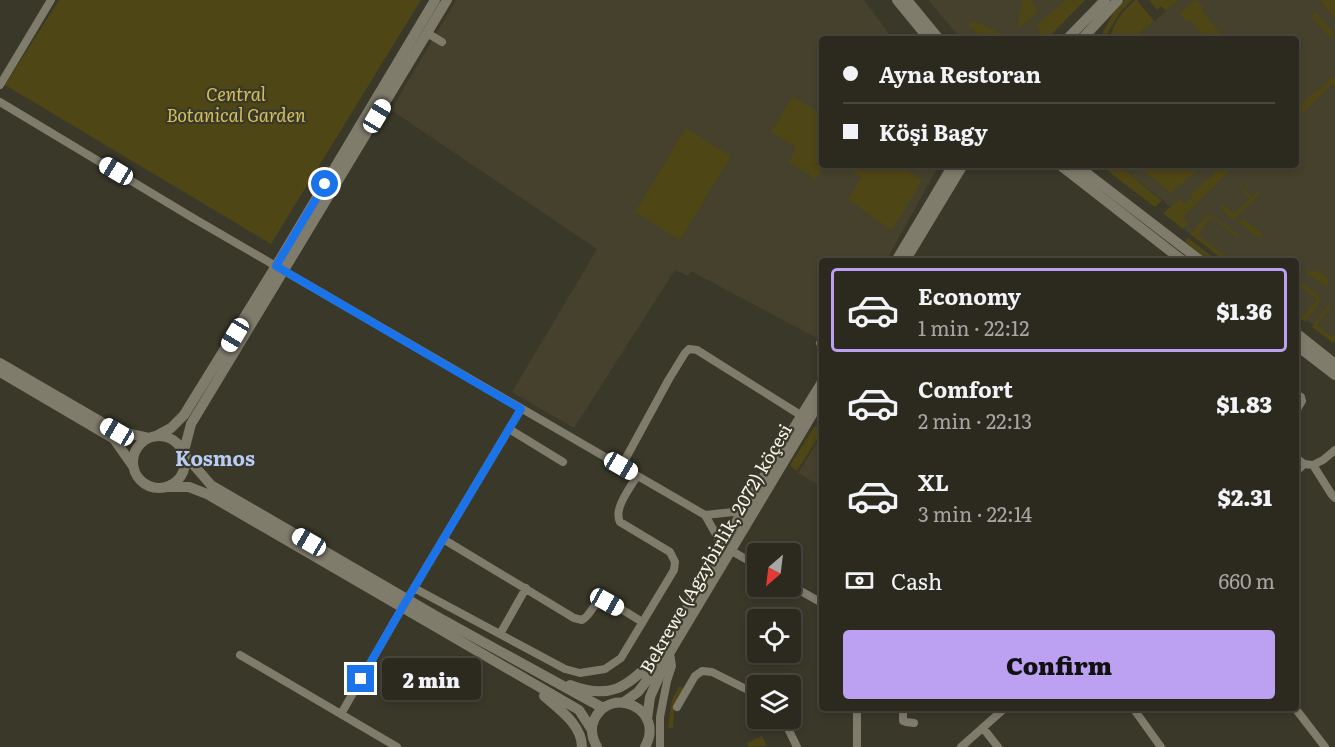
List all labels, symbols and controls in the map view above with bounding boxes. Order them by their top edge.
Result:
text: Ayna Restoran [879,57,1041,90]
park label: Central Botanical Garden [166,80,306,128]
car [360,96,394,136]
text: Köşi Bagy [879,115,988,148]
car [96,154,136,188]
route start [311,170,338,197]
text: Economy [918,279,1021,312]
icon: car [846,283,900,337]
text: $1.36 [1216,294,1272,327]
text: 1 min · 22:12 [918,312,1029,342]
car [218,315,252,355]
text: Comfort [918,372,1013,405]
icon: car [846,376,900,430]
text: $1.83 [1216,387,1272,420]
text: 2 min · 22:13 [918,405,1032,435]
car [97,415,137,449]
street label: Bekrewe (Agzybirlik, 2072) köçesi [632,418,798,678]
district label: Kosmos [175,442,255,472]
car [601,449,641,483]
text: XL [918,465,949,498]
icon: car [846,469,900,523]
text: $2.31 [1217,480,1272,513]
text: 3 min · 22:14 [918,498,1032,528]
car [289,525,329,559]
north arrow [747,543,801,597]
map controls [747,543,801,729]
icon: cash [843,564,876,597]
text: Cash [891,564,942,597]
text: 660 m [1219,565,1275,595]
car [587,585,627,619]
button: locate [747,609,801,663]
button: Confirm [843,630,1275,699]
callout: 2 min [382,658,481,700]
text: 2 min [403,664,460,694]
route end [347,665,374,692]
button: layers [747,675,801,729]

